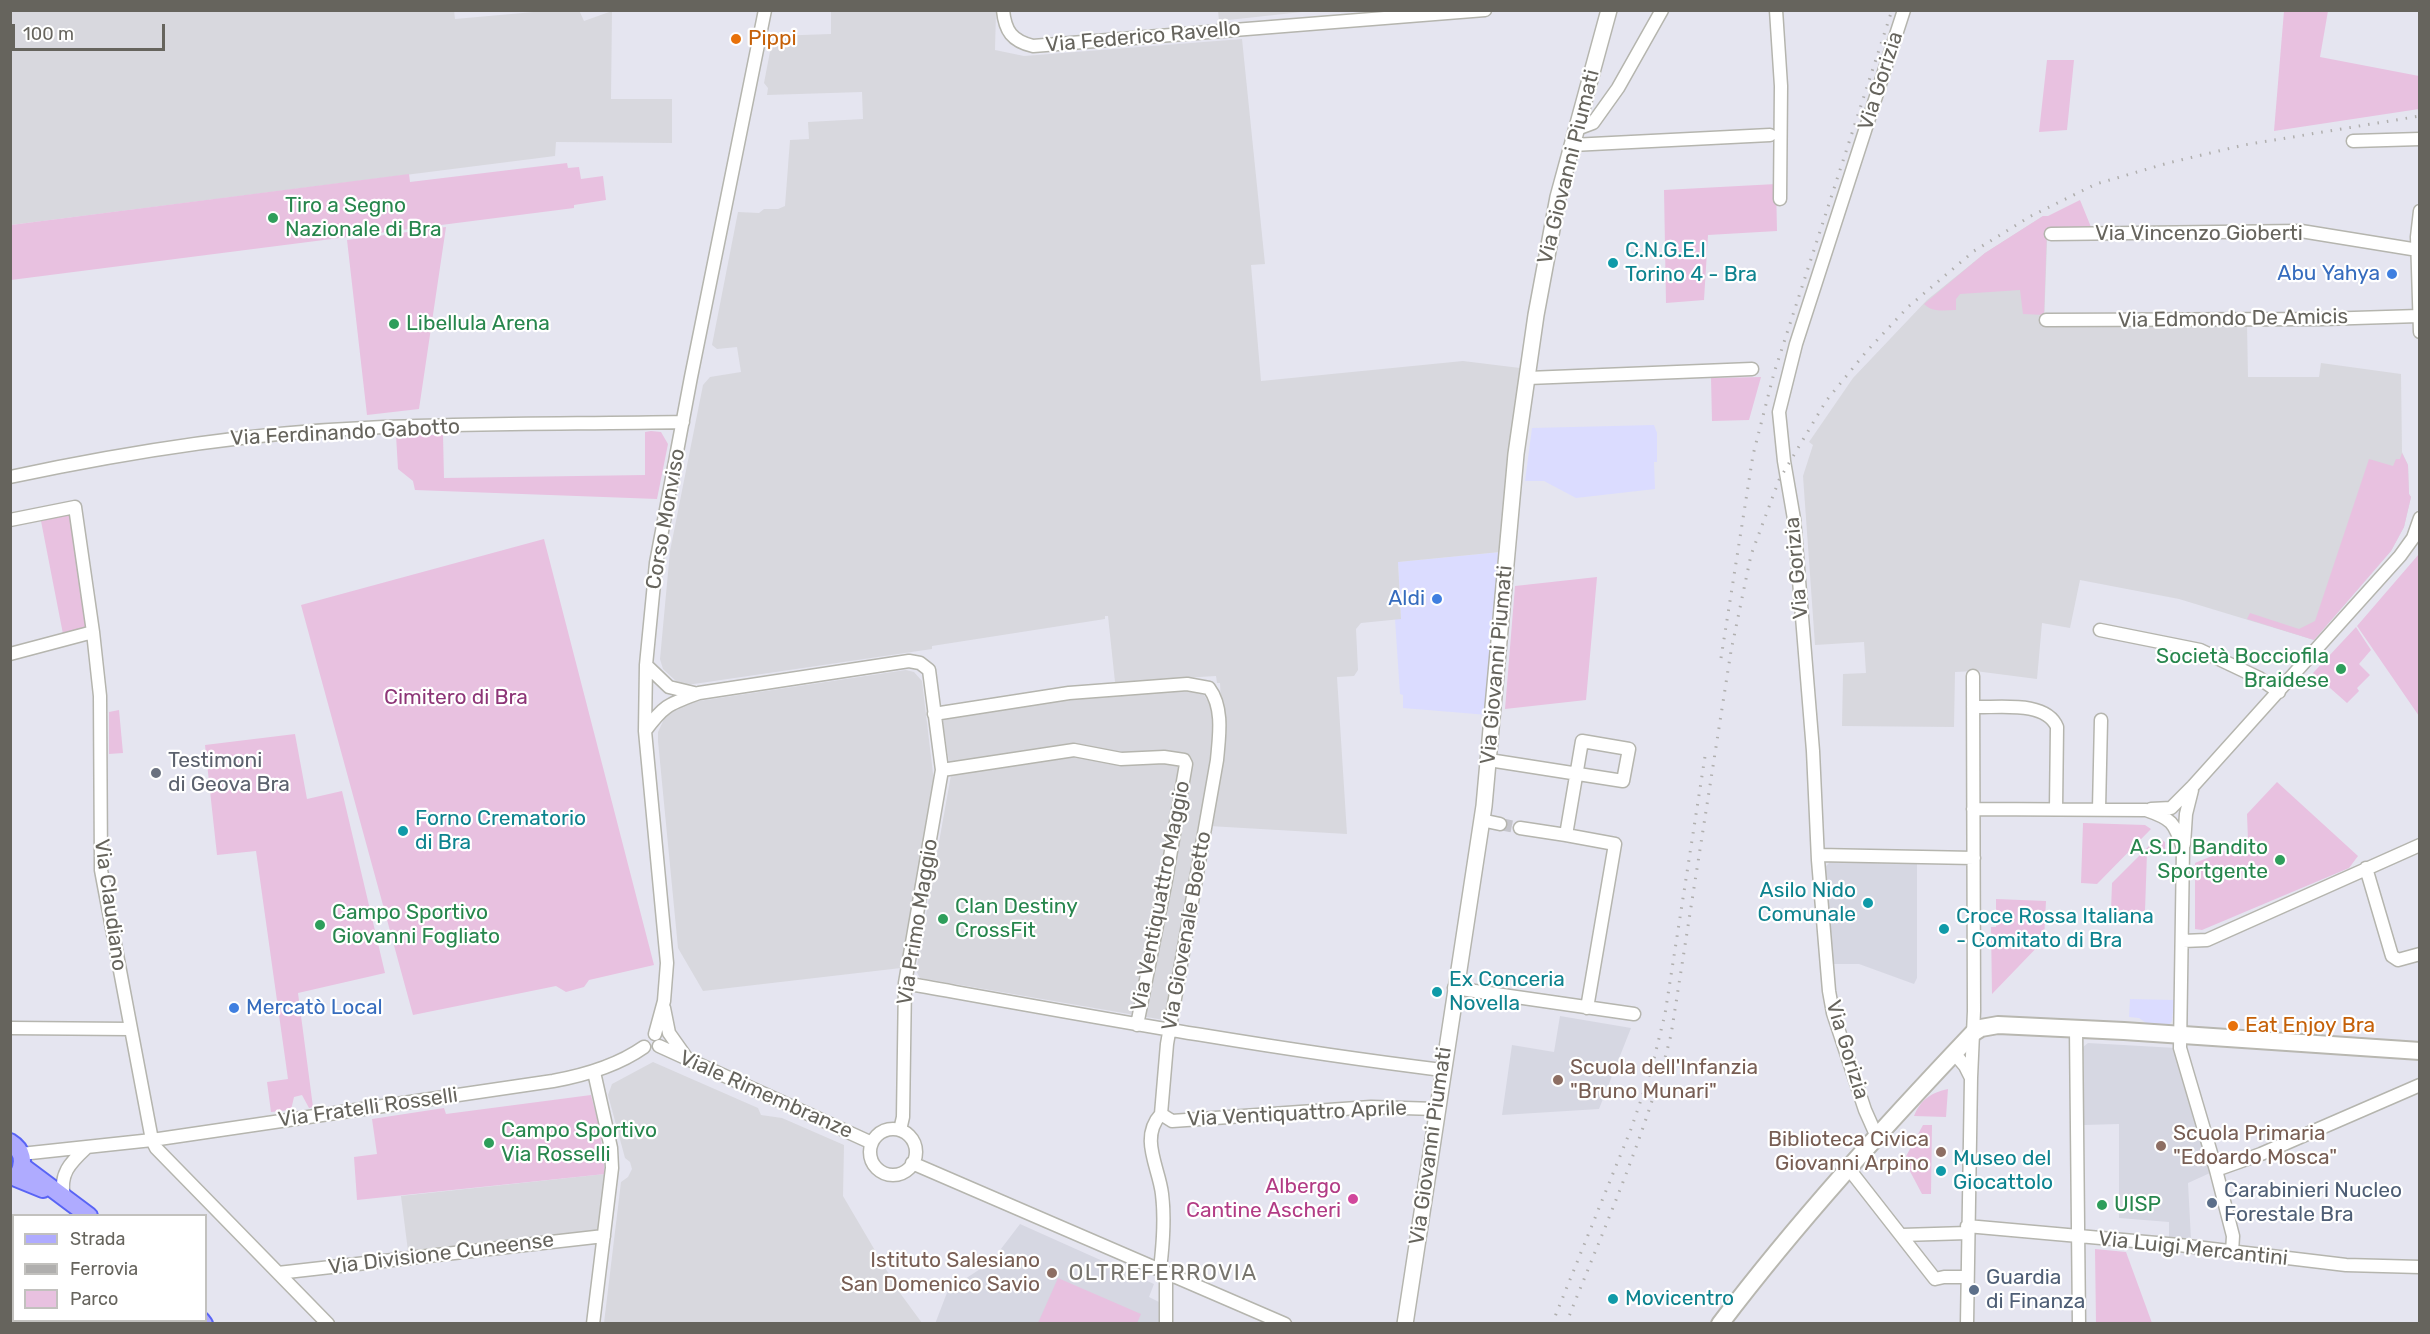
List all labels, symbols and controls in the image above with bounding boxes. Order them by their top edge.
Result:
scale bar [15,12,168,50]
street label: Via Federico Ravello [1044,16,1242,58]
text: 100 m [23,23,74,45]
place label: Pippi [748,26,797,52]
street label: Via Gorizia [1853,28,1909,134]
marker: Pippi [729,32,743,46]
street label: Via Giovanni Piumati [1533,67,1605,267]
place label: Tiro a Segno Nazionale di Bra [285,193,441,243]
marker: Tiro a Segno Nazionale di Bra [266,211,280,225]
street label: Via Vincenzo Gioberti [2095,221,2303,247]
place label: C.N.G.E.I Torino 4 - Bra [1625,238,1757,288]
marker: C.N.G.E.I Torino 4 - Bra [1606,256,1620,270]
place label: Abu Yahya [2277,261,2380,287]
marker: Abu Yahya [2385,267,2399,281]
street label: Via Edmondo De Amicis [2118,304,2348,334]
place label: Libellula Arena [406,311,550,337]
marker: Libellula Arena [387,317,401,331]
street label: Via Ferdinando Gabotto [229,414,461,452]
street label: Corso Monviso [641,447,691,591]
street label: Via Gorizia [1780,516,1814,620]
street label: Via Giovanni Piumati [1476,564,1518,766]
place label: Aldi [1388,586,1425,612]
marker: Aldi [1430,592,1444,606]
place label: Società Bocciofila Braidese [2156,644,2329,694]
marker: Società Bocciofila Braidese [2334,662,2348,676]
park label: Cimitero di Bra [384,685,528,711]
place label: Testimoni di Geova Bra [168,748,290,798]
marker: Testimoni di Geova Bra [149,766,163,780]
street label: Via Ventiquattro Maggio [1126,779,1196,1013]
place label: Forno Crematorio di Bra [415,806,586,856]
marker: Forno Crematorio di Bra [396,824,410,838]
street label: Via Giovenale Boetto [1157,829,1217,1033]
place label: A.S.D. Bandito Sportgente [2130,835,2268,885]
street label: Via Primo Maggio [892,837,944,1007]
street label: Via Claudiano [88,838,132,972]
marker: A.S.D. Bandito Sportgente [2273,853,2287,867]
place label: Asilo Nido Comunale [1757,878,1856,928]
place label: Clan Destiny CrossFit [955,894,1078,944]
marker: Asilo Nido Comunale [1861,896,1875,910]
place label: Campo Sportivo Giovanni Fogliato [332,900,500,950]
place label: Croce Rossa Italiana - Comitato di Bra [1956,904,2154,954]
marker: Clan Destiny CrossFit [936,912,950,926]
marker: Campo Sportivo Giovanni Fogliato [313,918,327,932]
marker: Croce Rossa Italiana - Comitato di Bra [1937,922,1951,936]
place label: Ex Conceria Novella [1449,967,1565,1017]
marker: Ex Conceria Novella [1430,985,1444,999]
place label: Mercatò Local [246,995,383,1021]
street label: Via Gorizia [1820,997,1874,1103]
marker: Mercatò Local [227,1001,241,1015]
place label: Eat Enjoy Bra [2245,1013,2375,1039]
marker: Eat Enjoy Bra [2226,1019,2240,1033]
street label: Viale Rimembranze [675,1045,857,1145]
street label: Via Giovanni Piumati [1405,1045,1457,1247]
place label: Scuola dell'Infanzia "Bruno Munari" [1570,1055,1758,1105]
marker: Scuola dell'Infanzia "Bruno Munari" [1551,1073,1565,1087]
street label: Via Fratelli Rosselli [276,1083,460,1133]
street label: Via Ventiquattro Aprile [1186,1096,1408,1132]
place label: Campo Sportivo Via Rosselli [501,1118,657,1168]
place label: Scuola Primaria "Edoardo Mosca" [2173,1121,2337,1171]
place label: Biblioteca Civica Giovanni Arpino [1768,1127,1929,1177]
marker: Campo Sportivo Via Rosselli [482,1136,496,1150]
marker: Scuola Primaria "Edoardo Mosca" [2154,1139,2168,1153]
marker: Biblioteca Civica Giovanni Arpino [1934,1145,1948,1159]
place label: Museo del Giocattolo [1953,1146,2053,1196]
marker: Museo del Giocattolo [1934,1164,1948,1178]
place label: Albergo Cantine Ascheri [1186,1174,1341,1224]
place label: Carabinieri Nucleo Forestale Bra [2224,1178,2402,1228]
marker: Albergo Cantine Ascheri [1346,1192,1360,1206]
place label: UISP [2114,1192,2161,1218]
marker: Carabinieri Nucleo Forestale Bra [2205,1196,2219,1210]
marker: UISP [2095,1198,2109,1212]
legend [12,1214,207,1322]
street label: Via Luigi Mercantini [2097,1227,2289,1271]
text: Strada [70,1228,126,1250]
street label: Via Divisione Cuneense [327,1228,555,1280]
place label: Istituto Salesiano San Domenico Savio [841,1248,1040,1298]
text: Ferrovia [70,1258,138,1280]
district label: OLTREFERROVIA [1068,1261,1258,1287]
place label: Guardia di Finanza [1986,1265,2085,1315]
marker: Istituto Salesiano San Domenico Savio [1045,1266,1059,1280]
marker: Guardia di Finanza [1967,1283,1981,1297]
place label: Movicentro [1625,1286,1734,1312]
text: Parco [70,1288,118,1310]
marker: Movicentro [1606,1292,1620,1306]

